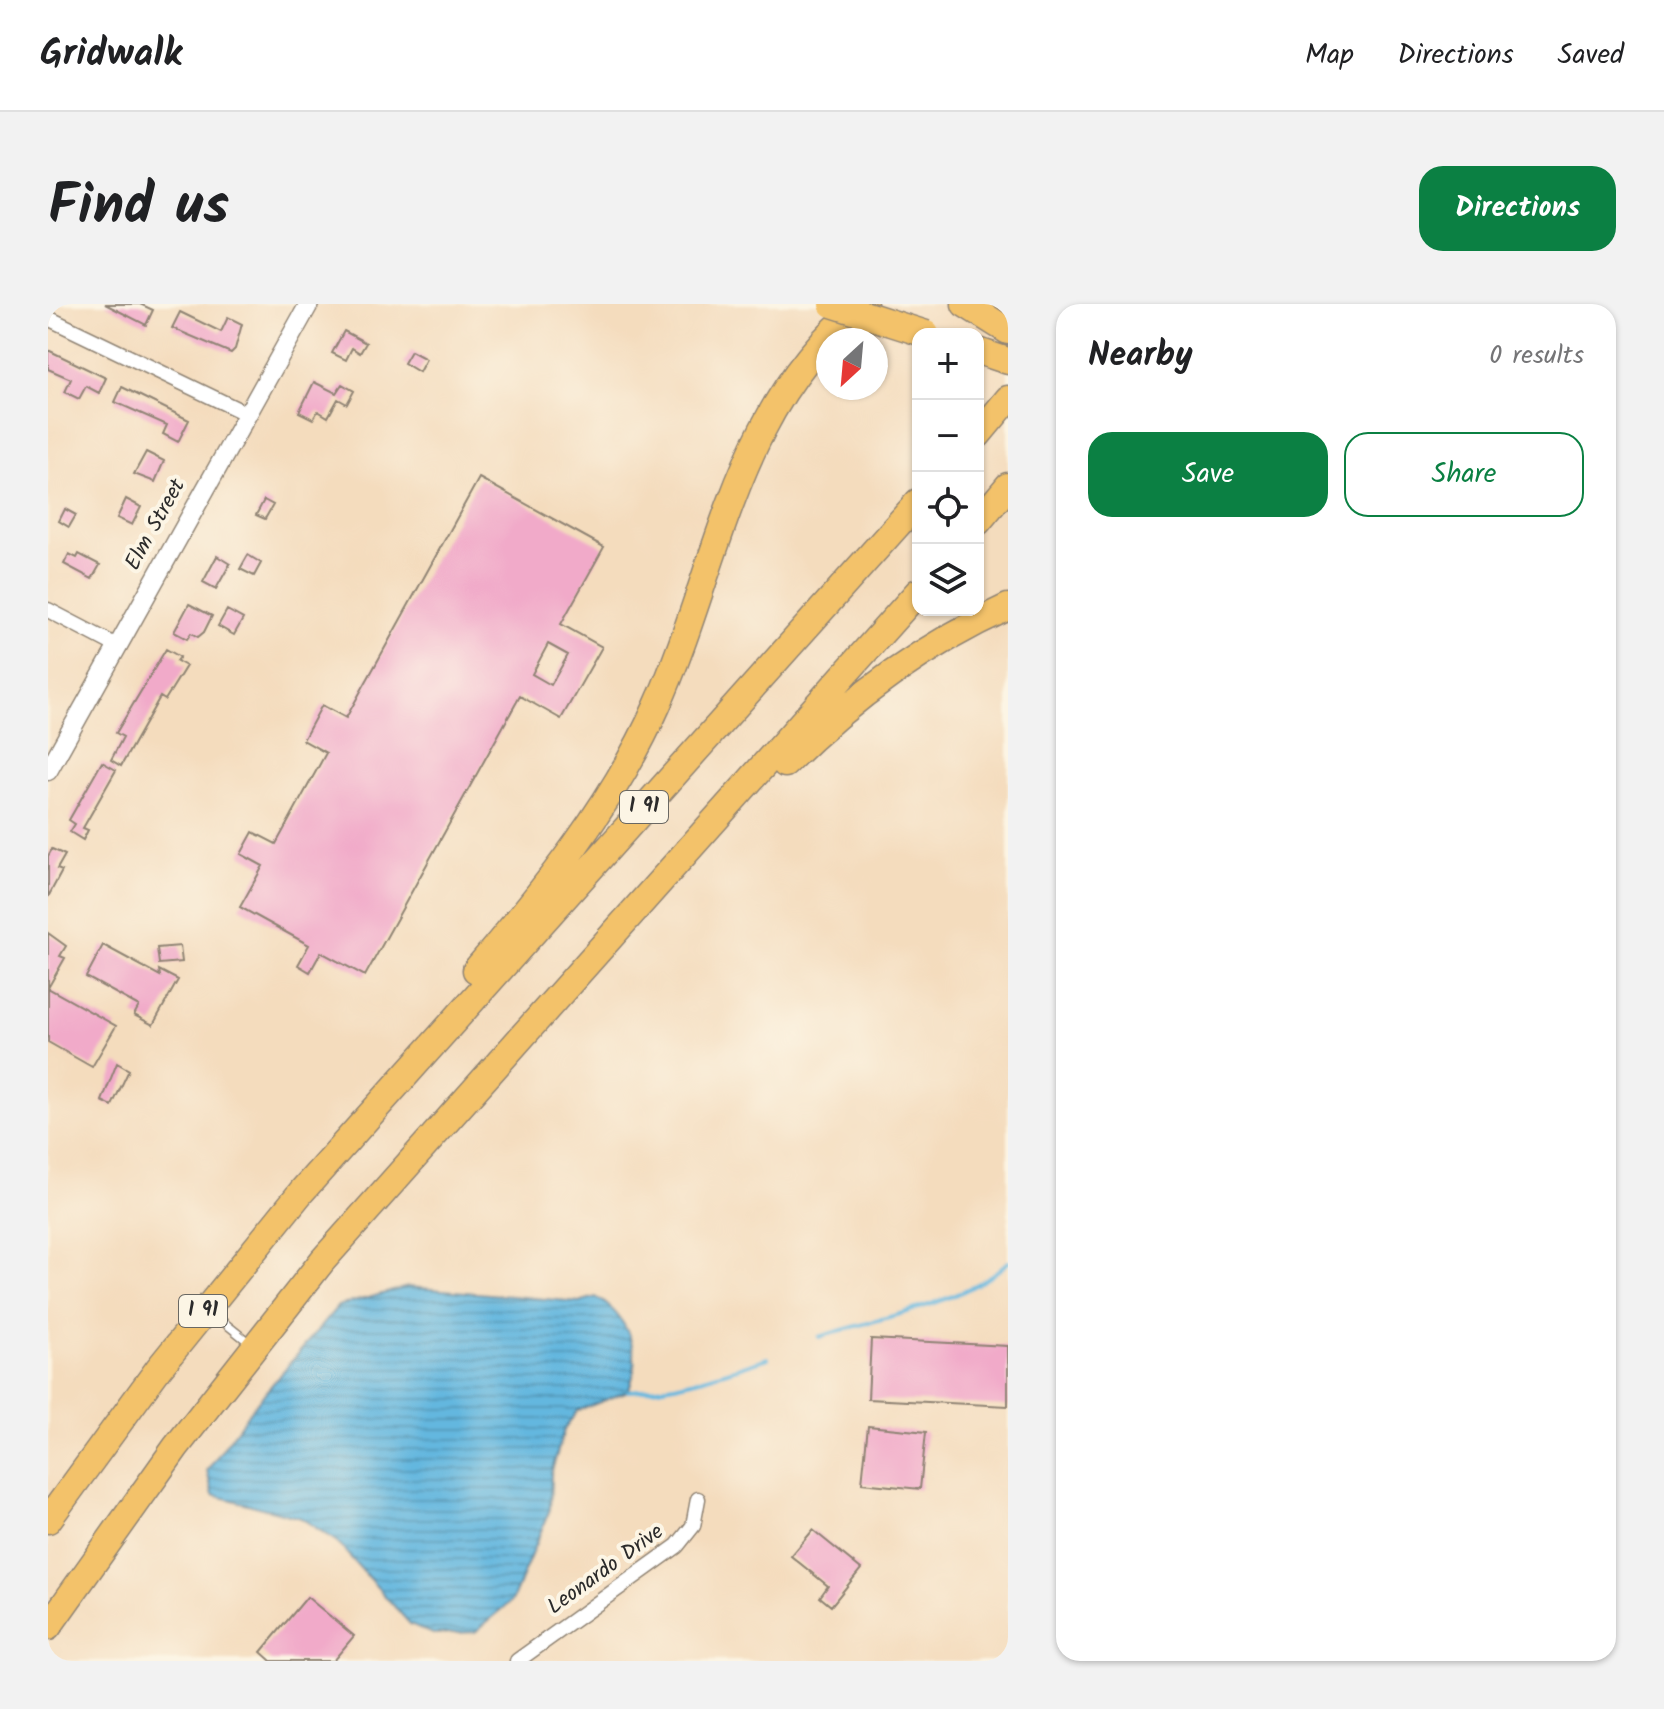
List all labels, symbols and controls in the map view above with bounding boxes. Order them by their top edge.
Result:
text: Gridwalk [40,25,182,85]
text: Map [1305,33,1354,78]
text: Directions [1398,33,1514,78]
text: Saved [1558,33,1624,78]
text: Find us [48,163,229,253]
button: Directions [1419,166,1616,251]
north arrow [816,328,888,400]
map controls [912,328,984,616]
button: + [912,328,984,400]
text: Nearby [1088,329,1193,383]
text: 0 results [1489,335,1584,377]
button: − [912,400,984,472]
button: Save [1088,432,1328,517]
button: Share [1344,432,1584,517]
street label: Elm Street [116,472,196,577]
button: locate [912,472,984,544]
button: layers [912,544,984,616]
road number: I 91 [620,791,668,823]
road number: I 91 [179,1295,227,1327]
street label: Leonardo Drive [540,1516,672,1624]

